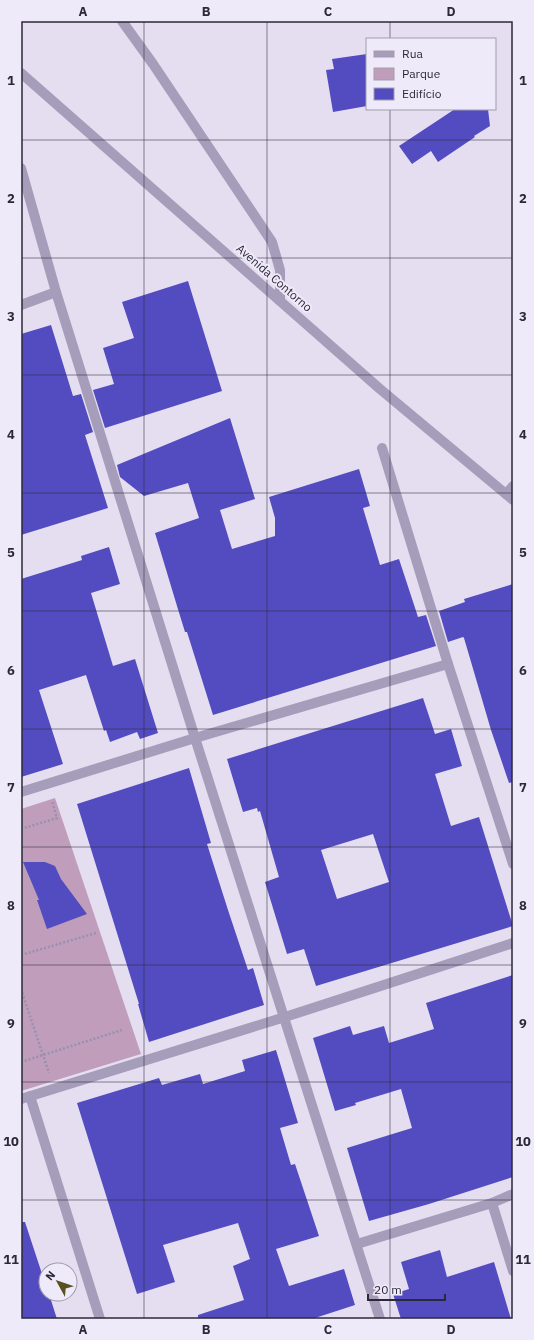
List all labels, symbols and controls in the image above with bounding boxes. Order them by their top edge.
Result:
text: A [79,3,88,20]
text: B [202,3,211,20]
text: C [324,3,333,20]
text: D [446,3,456,20]
legend [366,38,496,110]
text: Rua [402,46,423,61]
text: Parque [402,66,441,81]
text: 1 [7,72,15,89]
text: 1 [519,72,527,89]
text: Edifício [402,86,442,101]
text: 2 [7,190,15,207]
text: 2 [519,190,527,207]
street label: Avenida Contorno [233,241,316,315]
text: 3 [7,308,15,325]
text: 3 [519,308,527,325]
text: 4 [7,426,15,443]
text: 4 [519,426,527,443]
text: 5 [7,544,15,561]
text: 5 [519,544,527,561]
text: 6 [7,662,15,679]
text: 6 [519,662,527,679]
text: 7 [7,779,15,796]
text: 7 [519,779,527,796]
text: 8 [7,897,15,914]
text: 8 [519,897,527,914]
text: 9 [7,1015,15,1032]
text: 9 [519,1015,527,1032]
text: 10 [3,1133,19,1150]
text: 10 [515,1133,531,1150]
text: 11 [3,1251,19,1268]
text: 11 [515,1251,531,1268]
north arrow [38,1262,78,1302]
text: N [42,1268,58,1283]
scale bar [368,1276,445,1302]
text: 20 m [374,1282,402,1297]
text: A [79,1321,88,1338]
text: B [202,1321,211,1338]
text: C [324,1321,333,1338]
text: D [446,1321,456,1338]

